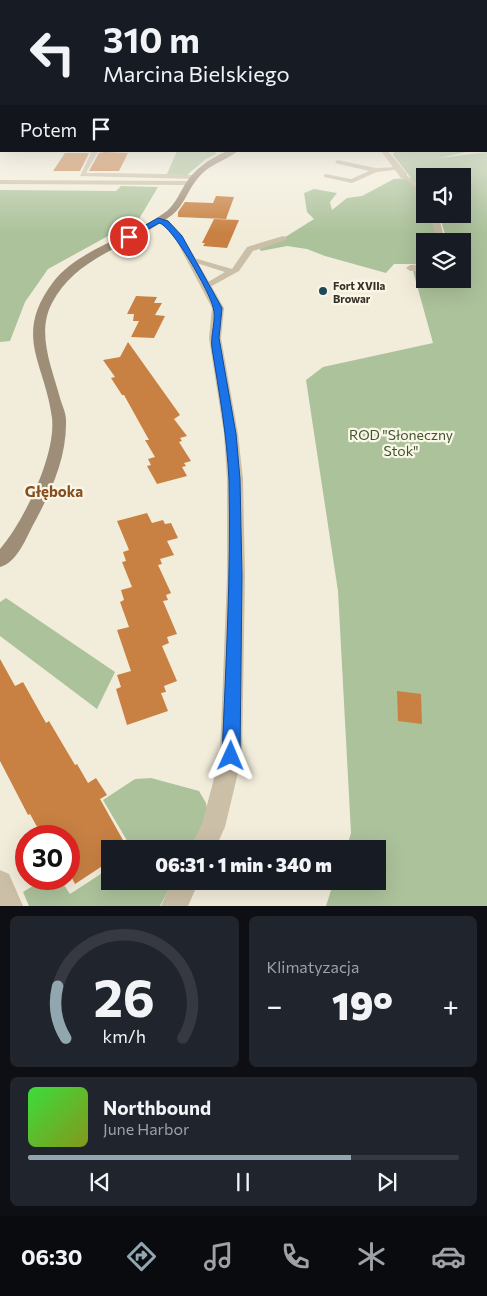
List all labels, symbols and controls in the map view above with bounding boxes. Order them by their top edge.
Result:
text: 310 m [103,17,200,60]
icon: left [20,20,85,85]
text: Marcina Bielskiego [103,60,290,87]
icon: arrive [87,115,115,143]
text: Potem [20,118,77,141]
map controls [416,168,471,288]
button: sound [416,168,471,223]
pin [108,216,150,258]
icon: arrive [115,223,143,251]
button: layers [416,233,471,288]
place label: Fort XVIIa Browar [333,279,386,305]
marker: Fort XVIIa Browar [317,285,329,297]
park label: ROD "Słoneczny Stok" [349,426,453,459]
district label: Głęboka [25,482,83,500]
position arrow [204,729,256,781]
speed limit sign: 30 [15,825,80,890]
text: 06:31 · 1 min · 340 m [155,853,332,876]
text: Klimatyzacja [267,957,359,976]
text: 26 [94,964,155,1028]
text: 19° [332,981,393,1028]
text: − [267,988,282,1022]
text: + [443,988,459,1022]
text: km/h [103,1025,146,1047]
text: Northbound [103,1096,211,1119]
text: June Harbor [103,1119,189,1138]
icon: previous [86,1168,114,1196]
icon: pause [229,1168,257,1196]
icon: next [373,1168,401,1196]
icon: directions [124,1239,159,1274]
icon: music [201,1239,236,1274]
icon: phone [278,1239,313,1274]
icon: climate [354,1239,389,1274]
icon: car [431,1239,466,1274]
text: 06:30 [21,1243,82,1270]

